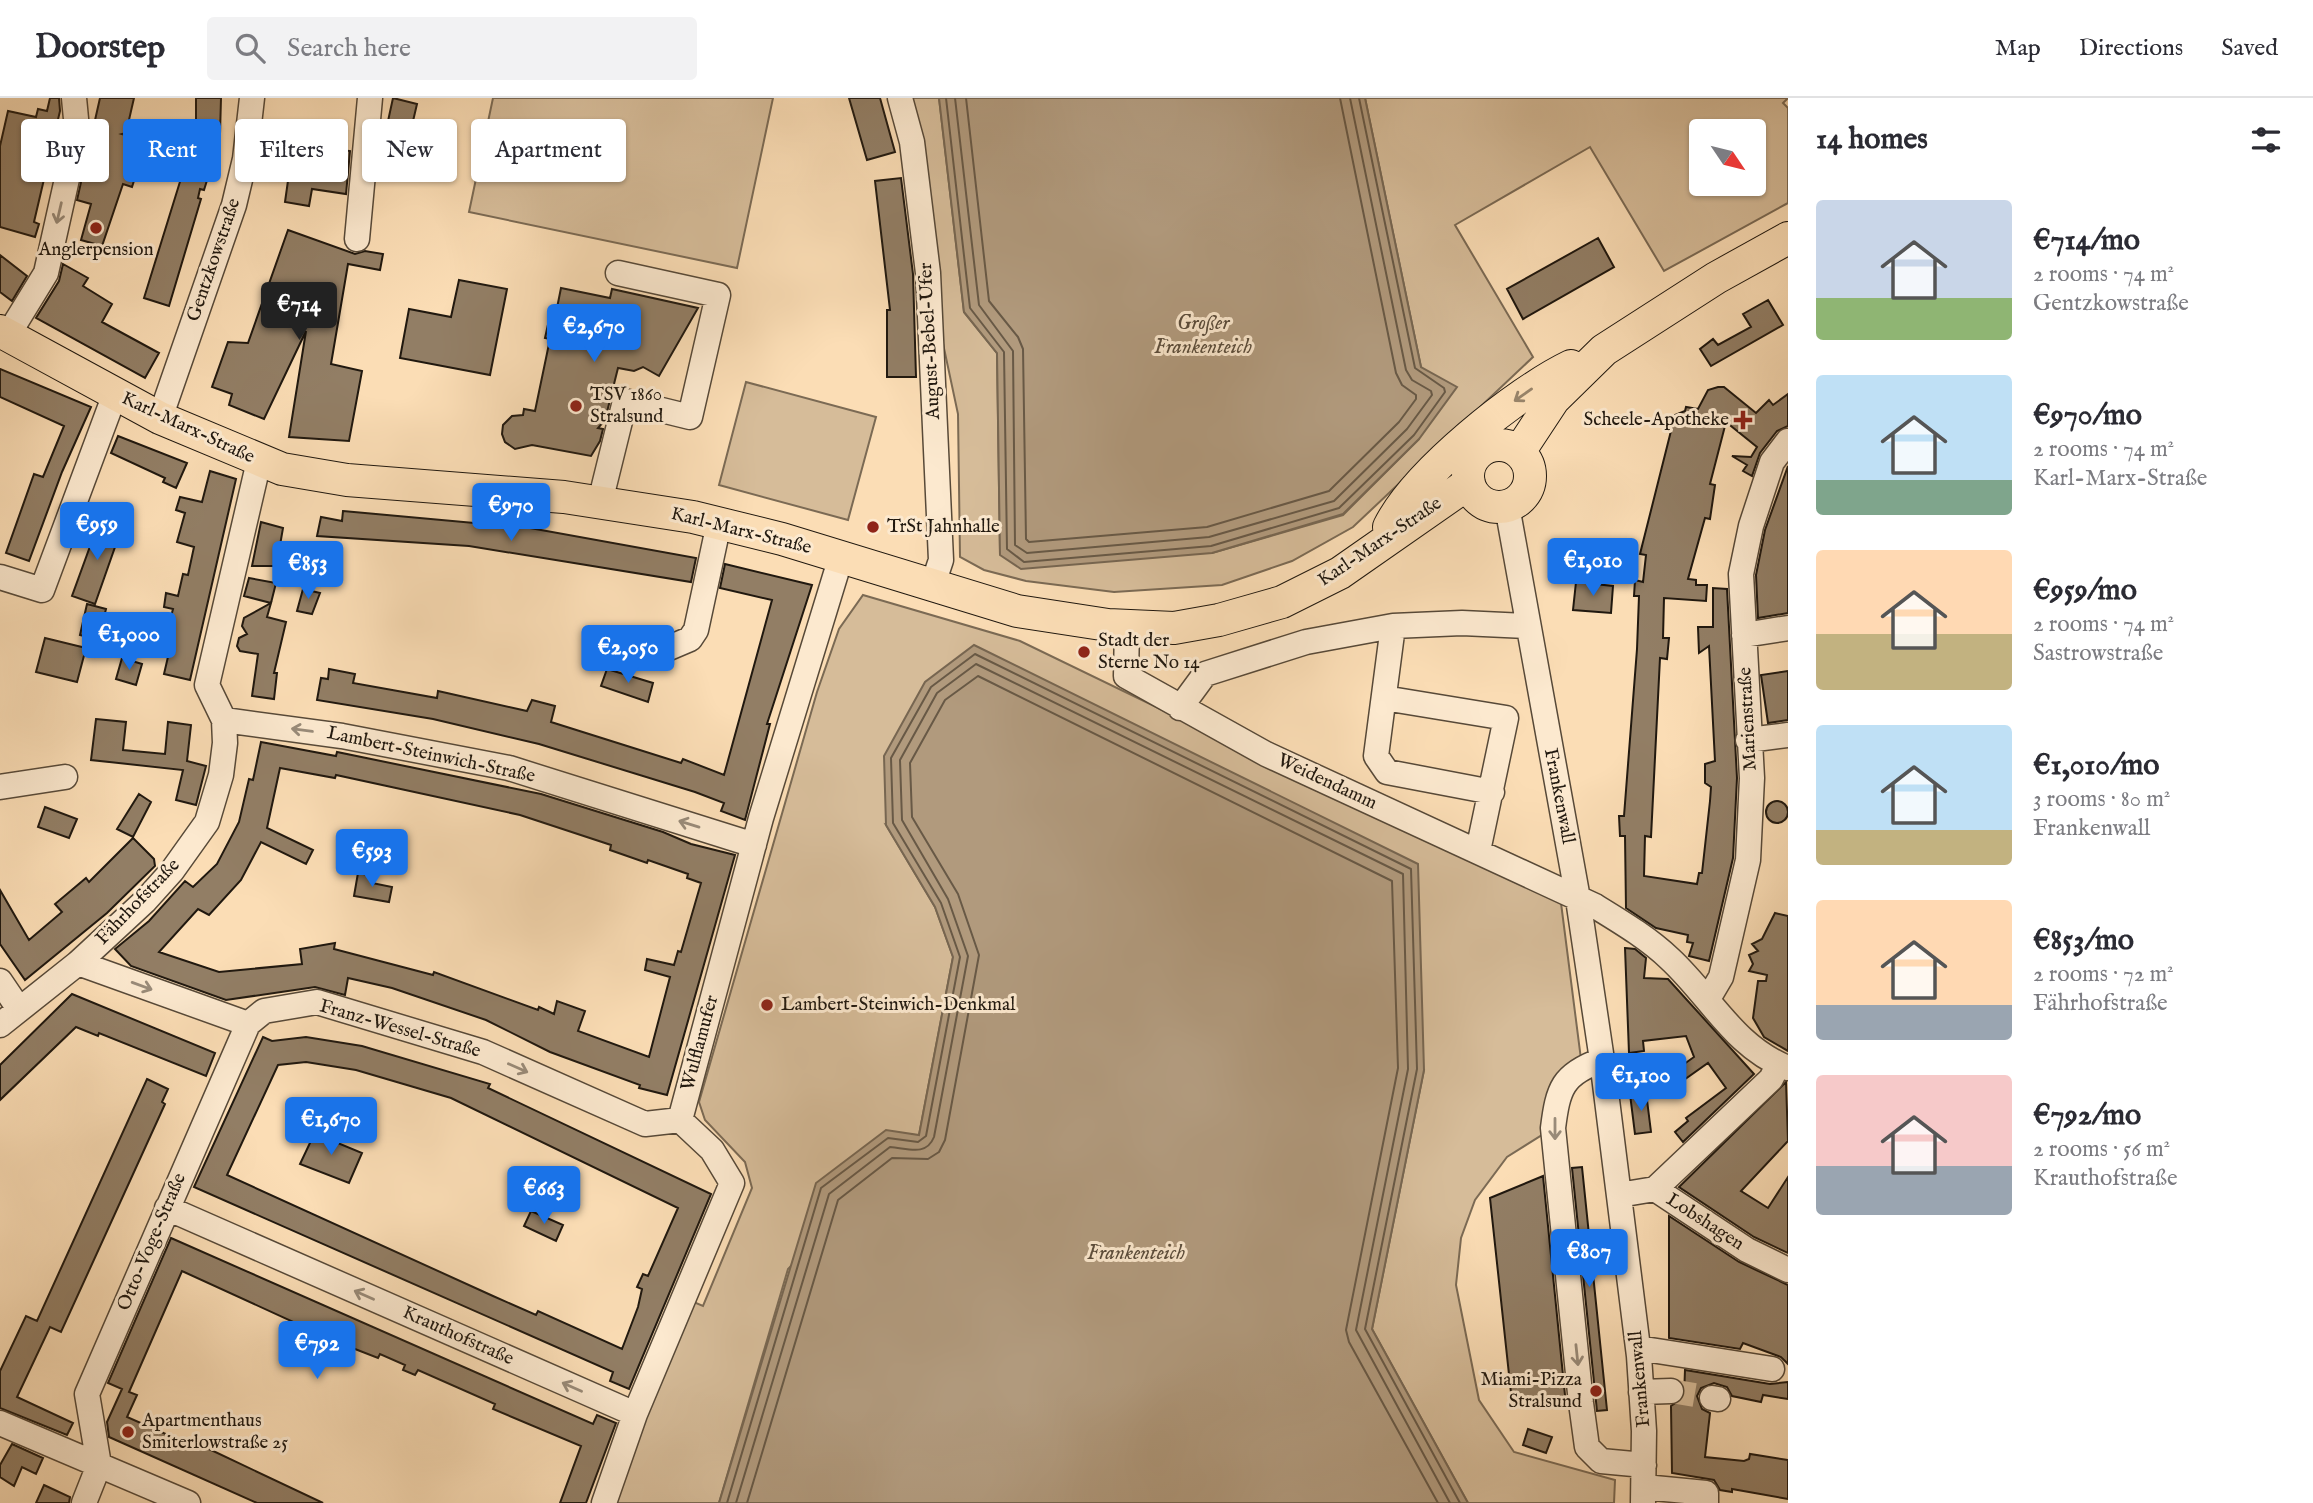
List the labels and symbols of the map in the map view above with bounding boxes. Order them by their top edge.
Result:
north arrow [1689,119,1766,196]
street label: Gentzkowstraße [182,195,246,325]
one-way arrow [52,201,65,224]
marker: Anglerpension [88,220,104,236]
place label: Anglerpension [37,238,154,262]
street label: August-Bebel-Ufer [914,262,946,421]
pin: €714 [258,282,340,342]
pin: €2,670 [537,304,651,364]
water label: Großer Frankenteich [1154,310,1252,361]
place label: TSV 1860 Stralsund [590,383,664,429]
street label: Karl-Marx-Straße [118,387,259,469]
one-way arrow [1514,388,1533,402]
marker: TSV 1860 Stralsund [568,398,584,414]
place label: Scheele-Apotheke [1584,408,1729,432]
marker: Scheele-Apotheke [1735,412,1751,428]
pin: €970 [470,484,552,543]
street label: Karl-Marx-Straße [1314,492,1447,592]
street label: Karl-Marx-Straße [668,502,814,560]
pin: €959 [56,503,138,562]
place label: TrSt Jahnhalle [887,515,1000,539]
marker: TrSt Jahnhalle [865,519,881,535]
pin: €1,010 [1536,538,1650,598]
pin: €853 [267,542,349,601]
pin: €1,000 [72,612,186,672]
pin: €2,050 [571,626,685,685]
place label: Stadt der Sterne No 14 [1098,629,1200,675]
marker: Stadt der Sterne No 14 [1076,644,1092,660]
street label: Marienstraße [1733,666,1763,771]
street label: Lambert-Steinwich-Straße [325,721,537,789]
one-way arrow [291,723,314,736]
street label: Frankenwall [1538,746,1580,847]
street label: Weidendamm [1273,748,1381,816]
one-way arrow [678,817,700,830]
pin: €593 [331,830,413,889]
street label: Fährhofstraße [91,853,185,950]
one-way arrow [131,981,153,993]
street label: Wulflamufer [676,993,724,1093]
place label: Lambert-Steinwich-Denkmal [781,993,1016,1017]
street label: Franz-Wessel-Straße [317,994,484,1064]
marker: Lambert-Steinwich-Denkmal [759,997,775,1013]
pin: €1,100 [1584,1054,1698,1113]
one-way arrow [507,1062,529,1075]
pin: €1,670 [274,1098,388,1157]
one-way arrow [1548,1117,1562,1140]
pin: €663 [503,1166,585,1226]
street label: Otto-Voge-Straße [112,1169,192,1314]
street label: Lobshagen [1661,1188,1749,1256]
pin: €807 [1548,1230,1630,1289]
water label: Frankenteich [1087,1240,1185,1267]
one-way arrow [354,1288,375,1301]
street label: Krauthofstraße [399,1301,518,1371]
pin: €792 [276,1322,358,1381]
street label: Frankenwall [1624,1329,1656,1428]
one-way arrow [1570,1343,1583,1366]
place label: Miami-Pizza Stralsund [1480,1368,1583,1414]
one-way arrow [562,1380,583,1393]
marker: Miami-Pizza Stralsund [1588,1383,1604,1399]
place label: Apartmenthaus Smiterlowstraße 25 [141,1409,288,1455]
marker: Apartmenthaus Smiterlowstraße 25 [120,1424,136,1440]

